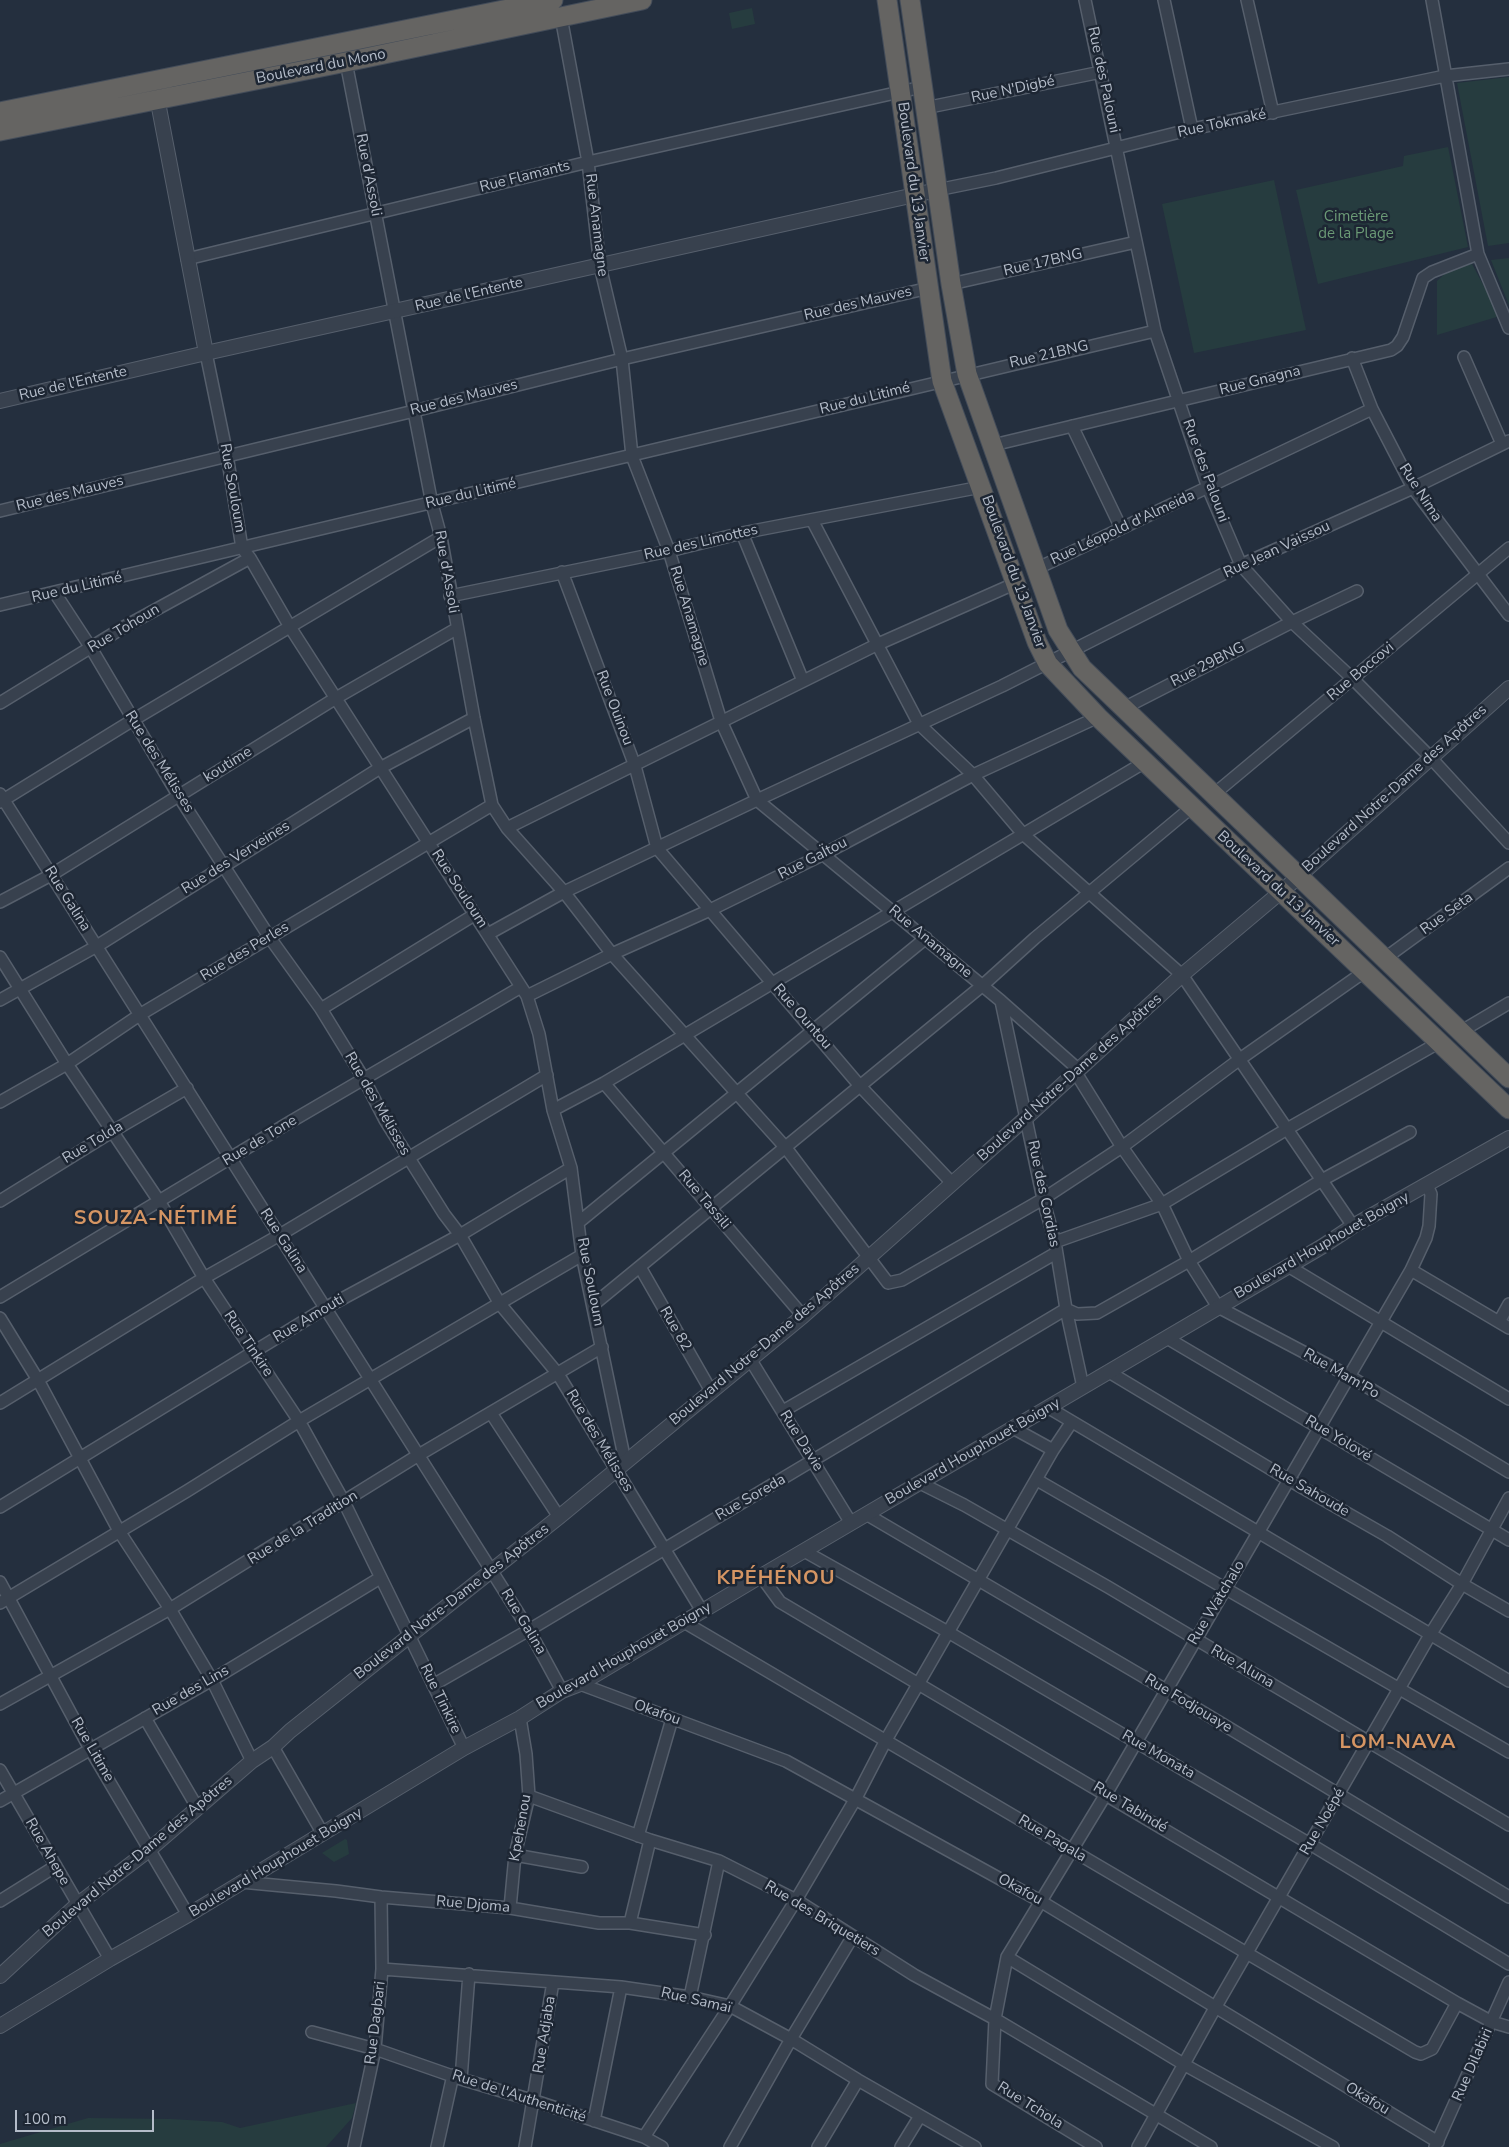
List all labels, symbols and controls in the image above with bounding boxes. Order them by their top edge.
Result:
street label: Rue des Palouni [1083,25,1123,135]
street label: Boulevard du Mono [255,46,387,88]
street label: Rue N'Digbé [970,72,1056,108]
street label: Boulevard du 13 Janvier [893,101,933,263]
street label: Rue Tokmaké [1176,106,1268,142]
street label: Rue d'Assoli [351,132,385,218]
street label: Rue Flamants [478,157,572,197]
street label: Rue Anamagne [581,172,611,278]
park label: Cimetière de la Plage [1318,208,1394,243]
street label: Rue 17BNG [1002,245,1084,281]
street label: Rue de l'Entente [413,274,525,316]
street label: Rue des Mauves [802,283,914,325]
street label: Rue 21BNG [1008,337,1090,373]
street label: Rue Gnagna [1218,362,1302,400]
street label: Rue de l'Entente [17,363,129,405]
street label: Rue des Mauves [408,376,520,420]
street label: Rue du Litimé [818,379,912,419]
street label: Rue des Palouni [1178,417,1232,525]
street label: Rue Souloum [215,442,249,534]
street label: Rue Nima [1395,461,1445,525]
street label: Rue des Mauves [14,472,126,516]
street label: Rue du Litimé [424,475,518,513]
street label: Rue Léopold d'Almeida [1048,487,1198,569]
street label: Boulevard du 13 Janvier [977,493,1049,651]
street label: Rue Jean Vaissou [1221,517,1333,583]
street label: Rue des Limottes [642,521,760,565]
street label: Rue d'Assoli [430,529,462,615]
street label: Rue Anamagne [665,564,713,668]
street label: Rue du Litimé [30,569,124,607]
street label: Rue Tohoun [85,601,163,657]
street label: Rue 29BNG [1168,639,1248,691]
street label: Rue Boccovi [1324,639,1398,705]
street label: Rue Ouinou [591,668,637,748]
street label: Boulevard Notre-Dame des Apôtres [1299,701,1491,877]
street label: Rue des Mélisses [121,708,197,816]
street label: koutime [200,743,256,787]
street label: Rue des Verveines [179,817,293,899]
street label: Boulevard du 13 Janvier [1213,827,1343,951]
street label: Rue GaÏtou [776,834,850,884]
street label: Rue Souloum [427,846,491,932]
street label: Rue Galina [40,863,94,935]
street label: Rue Seta [1417,889,1477,939]
street label: Rue Anamagne [884,902,976,982]
street label: Rue des Perles [197,918,293,986]
street label: Rue Ountou [769,981,835,1053]
street label: Boulevard Notre-Dame des Apôtres [974,990,1166,1166]
street label: Rue des Mélisses [340,1049,414,1159]
street label: Rue de Tone [220,1112,300,1170]
street label: Rue Tolda [59,1118,127,1168]
street label: Rue des Cordias [1023,1139,1063,1249]
street label: Rue Tassili [674,1167,734,1233]
street label: Boulevard Houphouet Boigny [1231,1189,1413,1303]
street label: Rue Galina [255,1205,311,1277]
district label: SOUZA-NÉTIMÉ [72,1207,240,1231]
street label: Rue Souloum [573,1236,607,1328]
street label: Boulevard Notre-Dame des Apôtres [666,1260,864,1430]
street label: Rue Amouti [270,1291,348,1347]
street label: Rue 82 [655,1304,695,1354]
street label: Rue Tinkire [219,1308,277,1380]
street label: Rue Mam'Po [1300,1345,1382,1403]
street label: Rue des Mélisses [561,1386,637,1496]
street label: Boulevard Houphouet Boigny [882,1395,1064,1509]
street label: Rue Davie [775,1407,827,1475]
street label: Rue Yolové [1301,1412,1375,1466]
street label: Rue Sahoude [1266,1461,1352,1521]
street label: Rue Soreda [713,1471,789,1525]
street label: Rue de la Tradition [245,1487,361,1569]
street label: Boulevard Notre-Dame des Apôtres [351,1520,553,1684]
street label: Rue Watchalo [1185,1558,1249,1648]
district label: KPÉHÉNOU [715,1567,837,1591]
street label: Rue Galina [496,1586,550,1658]
street label: Boulevard Houphouet Boigny [533,1599,715,1713]
street label: Rue Aluna [1207,1642,1277,1692]
street label: Rue Tinkire [415,1661,465,1737]
street label: Rue des Lins [150,1662,232,1720]
street label: Rue Fodjouaye [1141,1671,1235,1737]
street label: Okafou [631,1696,683,1730]
street label: Rue Litime [66,1715,118,1785]
street label: Rue Monata [1118,1727,1198,1783]
district label: LOM-NAVA [1339,1731,1457,1755]
street label: Boulevard Notre-Dame des Apôtres [39,1772,237,1942]
street label: Rue Tabindé [1090,1779,1170,1837]
street label: Rue Noépé [1297,1785,1349,1859]
street label: Kpehenou [506,1793,536,1863]
street label: Boulevard Houphouet Boigny [186,1804,366,1922]
street label: Rue Pagala [1015,1812,1089,1866]
street label: Rue Ahepe [21,1815,73,1889]
street label: Okafou [994,1870,1046,1910]
street label: Rue des Briquetiers [761,1877,883,1961]
street label: Rue Djoma [435,1893,511,1917]
street label: Rue Dagbari [362,1980,390,2066]
street label: Rue Samaï [659,1984,733,2018]
street label: Rue Adjaba [530,1995,560,2075]
street label: Rue Dilabiri [1449,2026,1497,2104]
street label: Rue de l'Authenticité [450,2067,588,2127]
street label: Rue Tchola [994,2079,1066,2133]
street label: Okafou [1342,2079,1392,2119]
scale bar [18,2100,156,2132]
text: 100 m [23,2109,67,2129]

